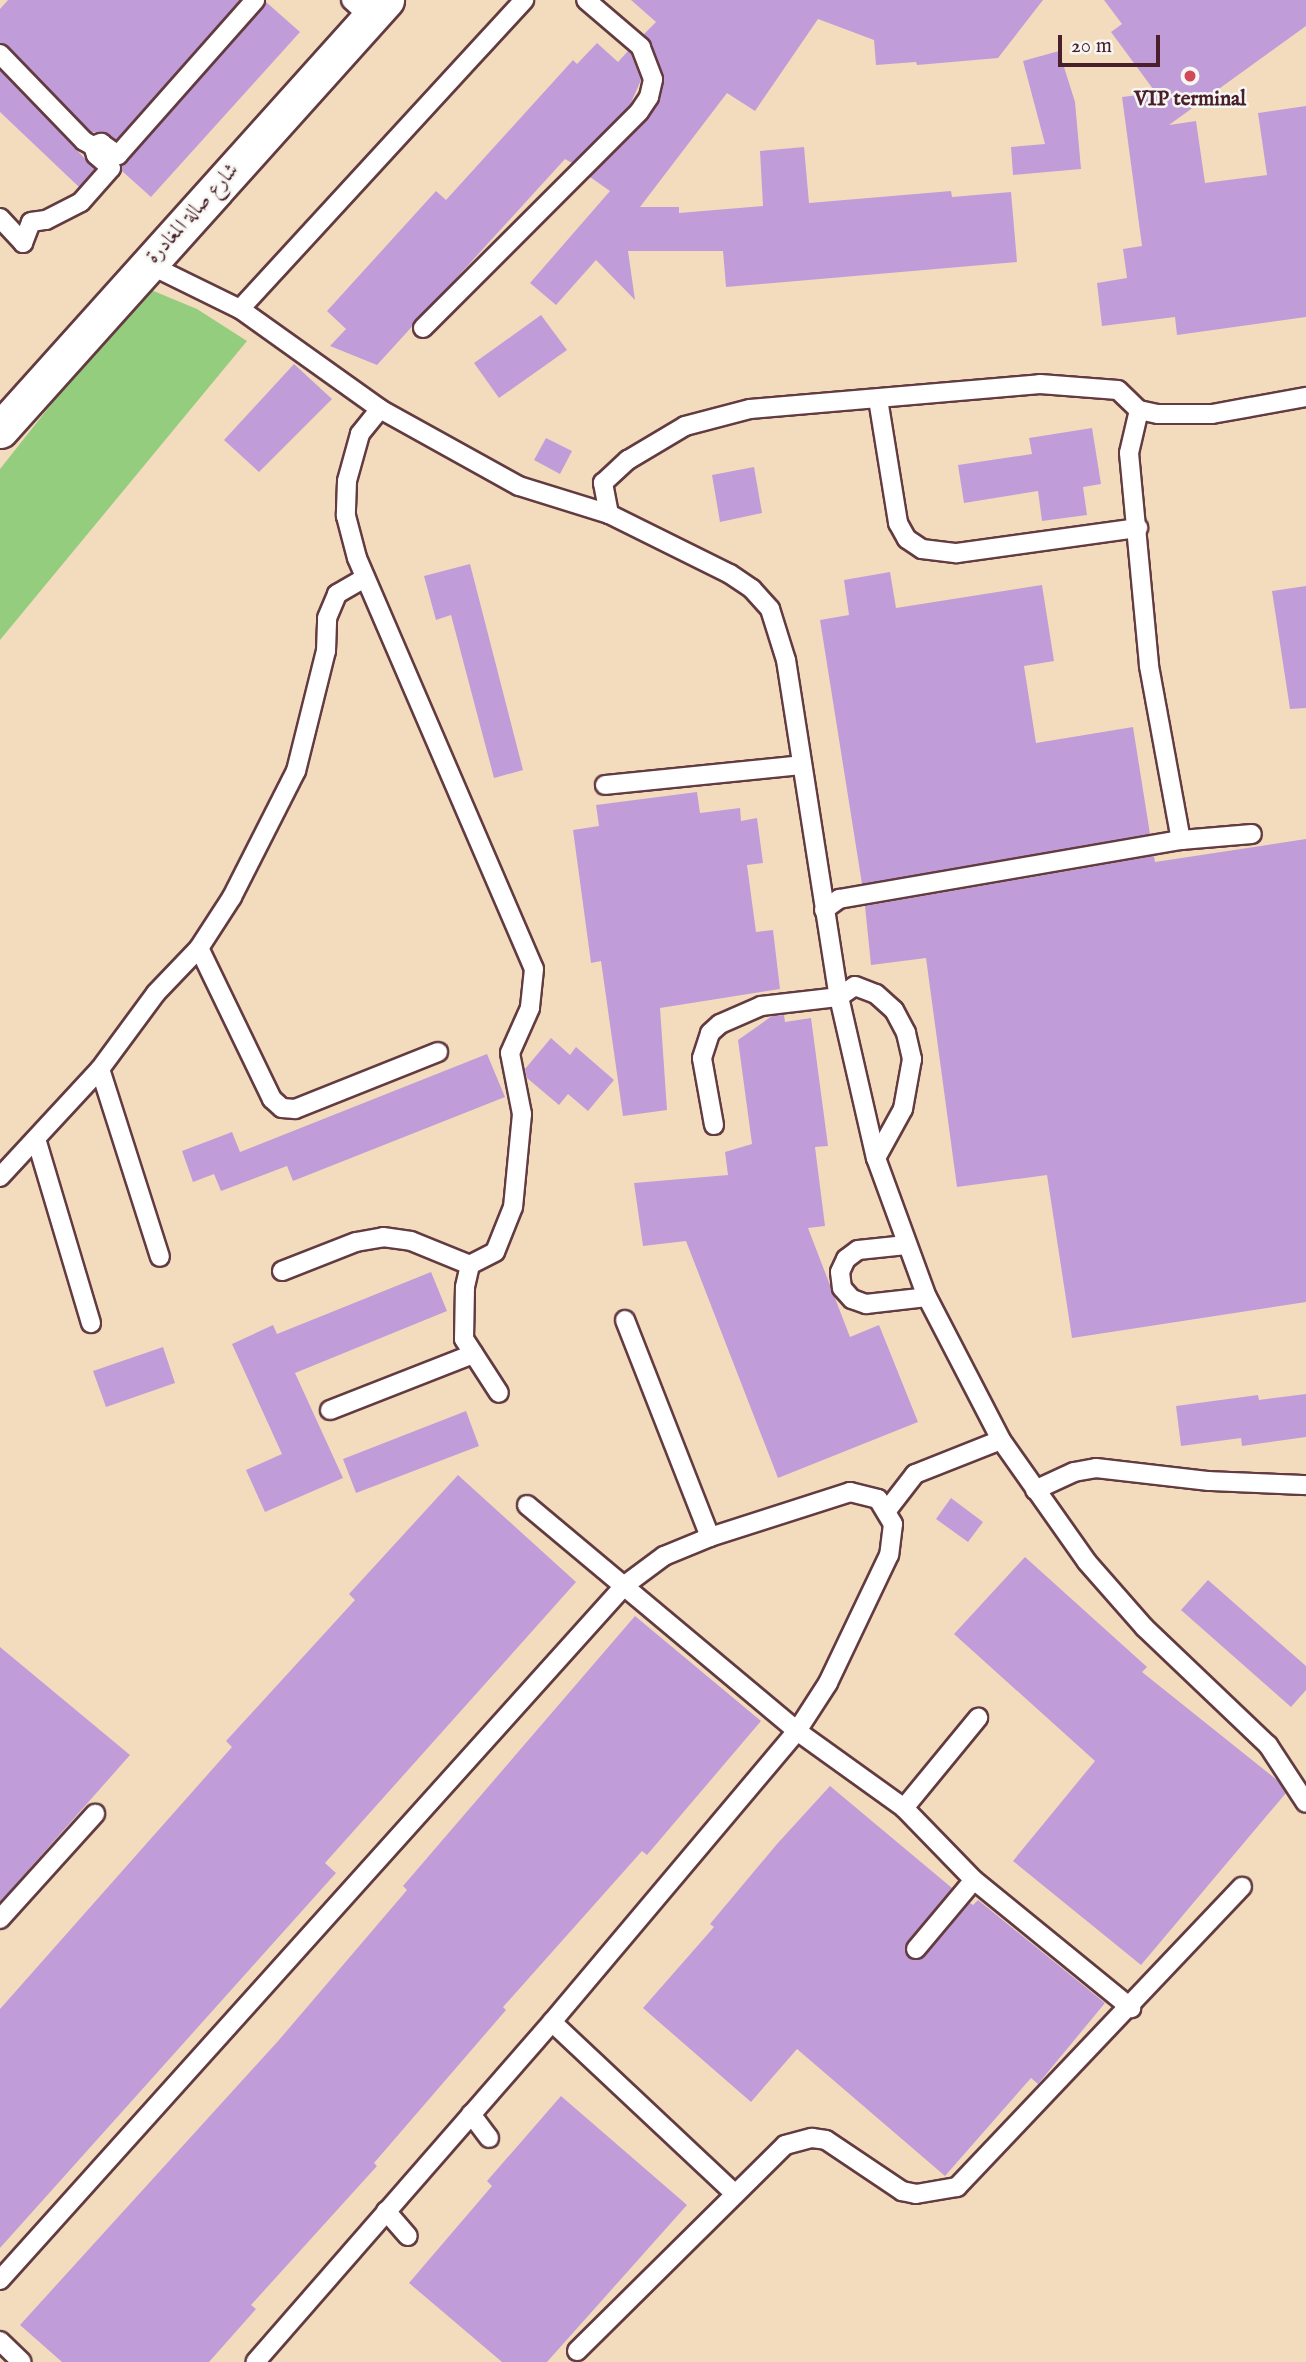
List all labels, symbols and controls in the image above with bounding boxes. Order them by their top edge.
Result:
scale bar [1061,21,1162,65]
text: 20 m [1071,33,1112,60]
marker: VIP terminal [1182,68,1198,84]
place label: VIP terminal [1134,87,1246,113]
street label: شارع صالة المغادرة [141,159,245,269]

